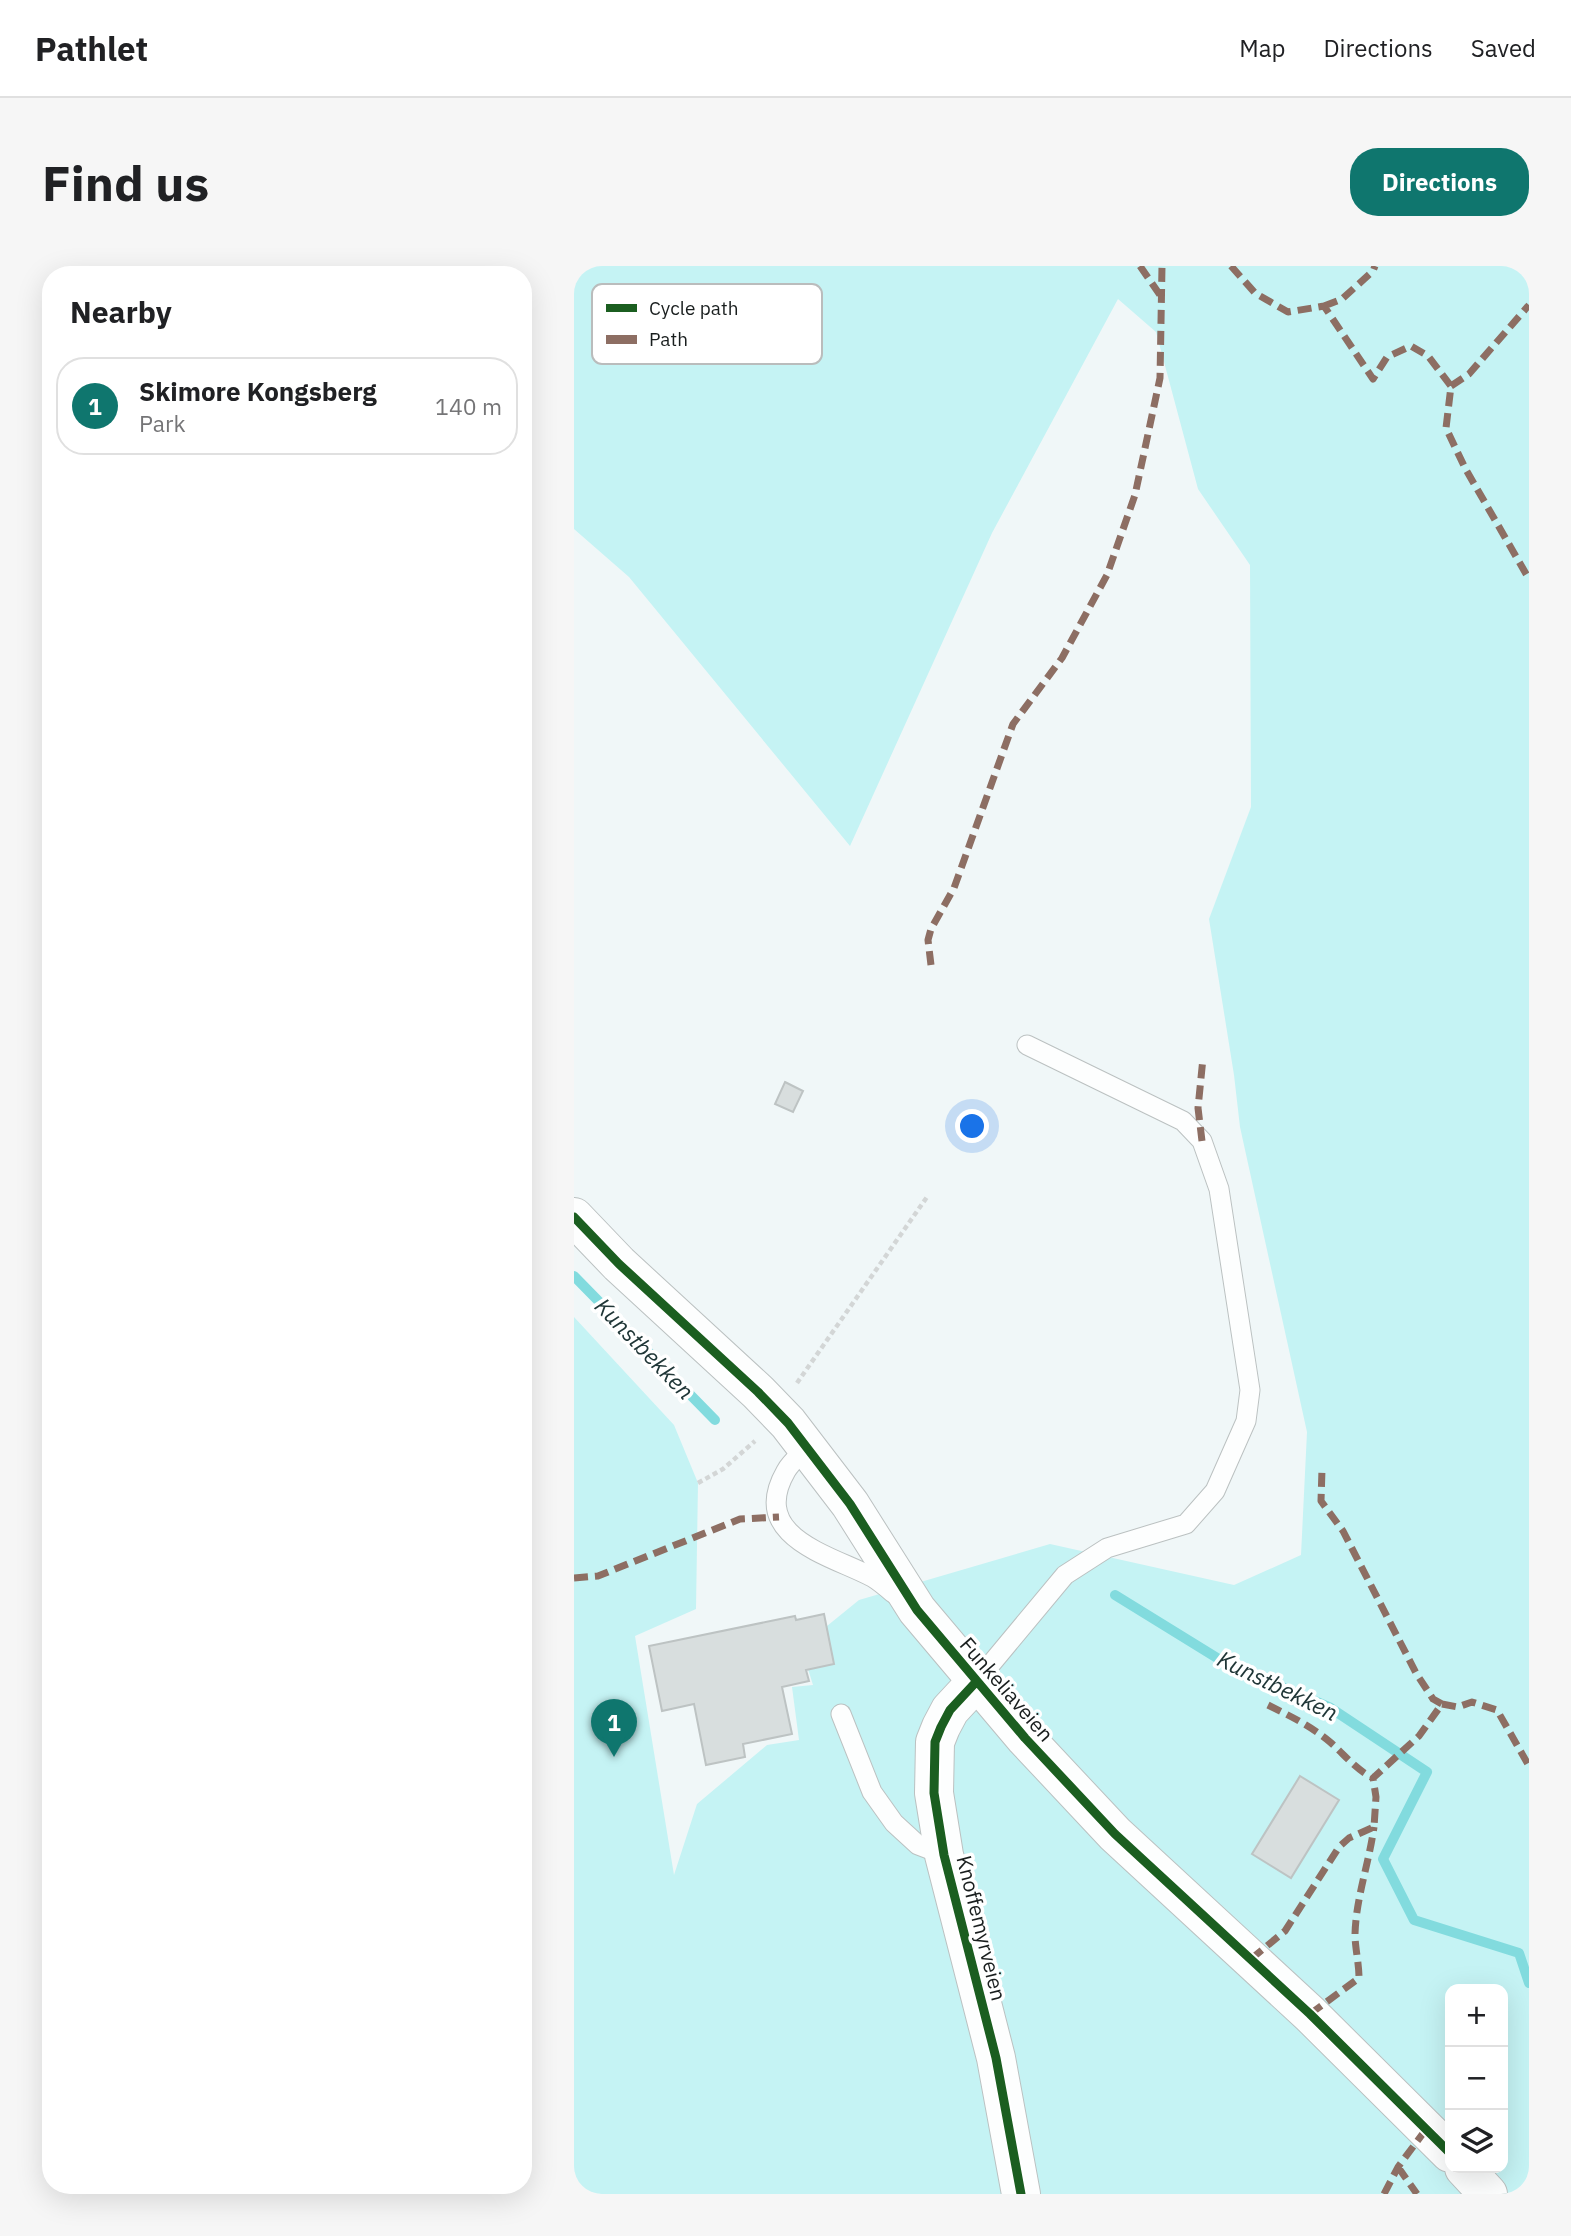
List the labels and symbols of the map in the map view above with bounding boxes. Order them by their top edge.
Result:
legend [592,284,822,364]
text: Cycle path [649,296,738,320]
text: Path [649,327,688,351]
your location [955,1109,989,1143]
water label: Kunstbekken [589,1291,701,1405]
street label: Funkeliaveien [954,1631,1060,1747]
water label: Kunstbekken [1213,1643,1343,1727]
pin: 1 [591,1699,637,1757]
street label: Knoffemyrveien [950,1852,1014,2004]

